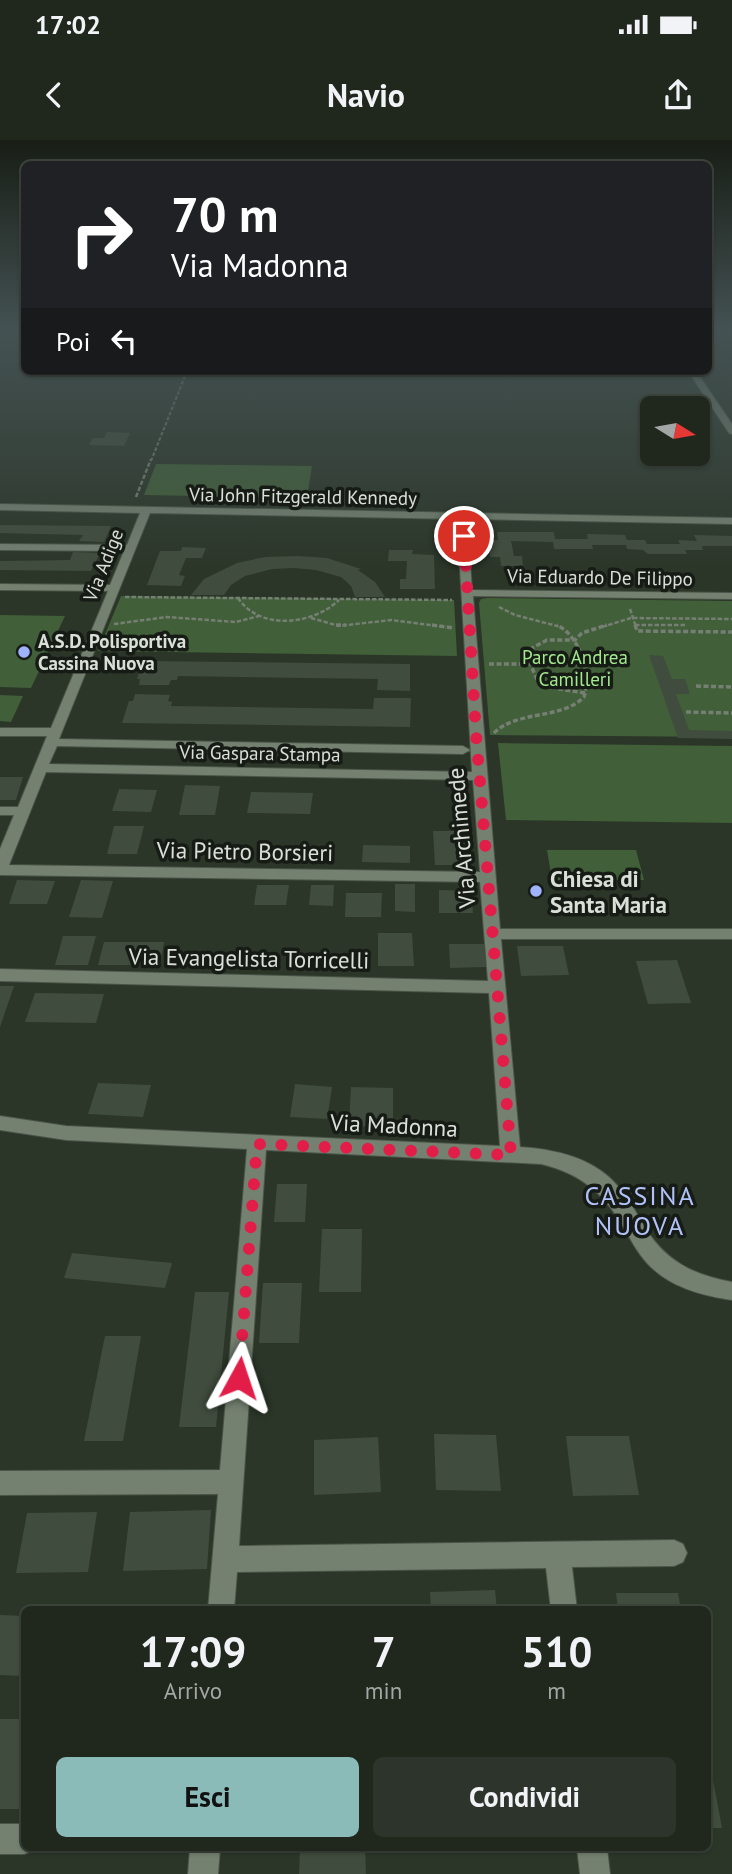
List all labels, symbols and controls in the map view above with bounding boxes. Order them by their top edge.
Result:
text: 17:02 [35,8,101,41]
text: Navio [327,74,405,116]
icon: back [35,76,73,114]
icon: share [659,76,697,114]
text: 70 m [171,182,278,246]
icon: right [56,189,147,280]
text: Via Madonna [171,244,349,286]
icon: left [105,322,143,360]
text: Poi [56,325,91,358]
north arrow [640,396,710,466]
map controls [640,396,710,466]
street label: Via John Fitzgerald Kennedy [188,482,417,510]
pin [434,506,494,566]
icon: arrive [445,517,483,555]
street label: Via Adige [77,525,128,606]
street label: Via Eduardo De Filippo [506,563,693,591]
place label: A.S.D. Polisportiva Cassina Nuova [38,629,186,675]
marker: A.S.D. Polisportiva Cassina Nuova [16,644,32,660]
park label: Parco Andrea Camilleri [522,645,628,691]
street label: Via Gaspara Stampa [178,740,341,766]
street label: Via Archimede [440,767,482,910]
street label: Via Pietro Borsieri [155,835,334,867]
place label: Chiesa di Santa Maria [550,864,667,919]
marker: Chiesa di Santa Maria [528,883,544,899]
street label: Via Evangelista Torricelli [128,941,369,975]
street label: Via Madonna [329,1107,458,1143]
district label: CASSINA NUOVA [584,1179,696,1242]
position arrow [202,1341,276,1415]
text: 17:09 [140,1624,246,1679]
text: 7 [372,1624,395,1679]
text: 510 [521,1624,592,1679]
text: Arrivo [164,1676,222,1705]
text: min [365,1676,402,1705]
text: m [547,1676,566,1705]
button: Esci [56,1757,359,1837]
button: Condividi [373,1757,676,1837]

